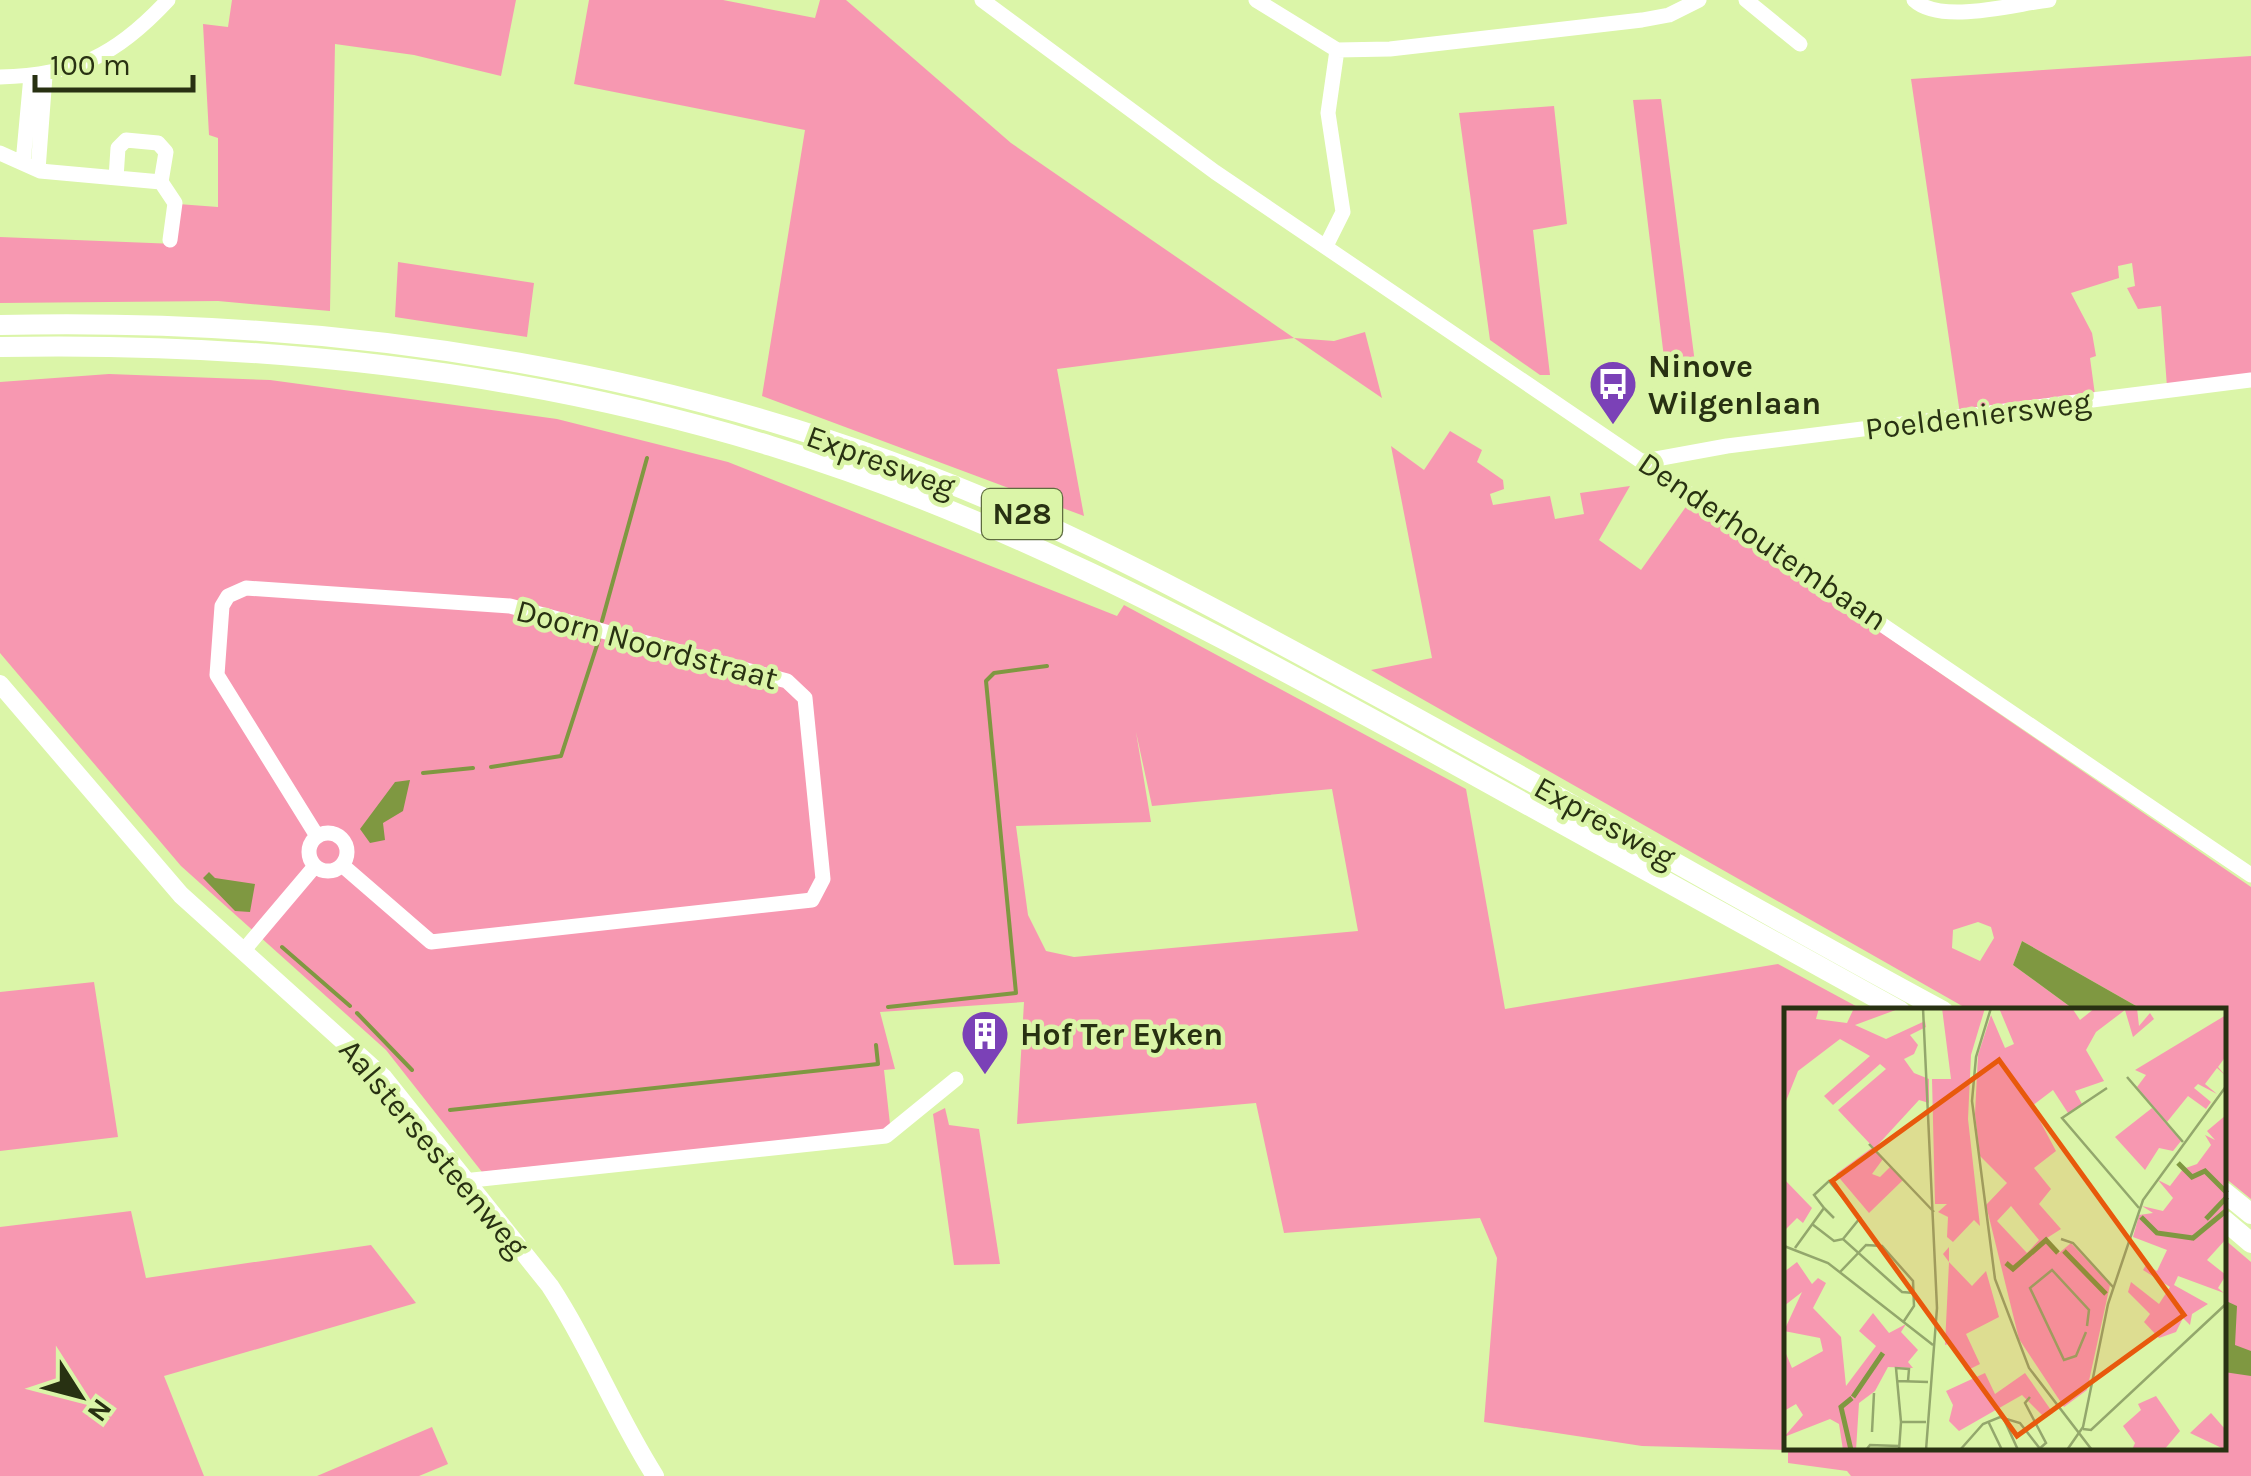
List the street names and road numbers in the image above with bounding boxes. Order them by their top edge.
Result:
street label: Poeldeniersweg [1863,383,2093,448]
street label: Expresweg [801,417,960,505]
street label: Denderhoutembaan [1631,444,1894,638]
road number: N28 [982,489,1062,539]
street label: Doorn Noordstraat [512,592,782,697]
street label: Expresweg [1528,769,1682,876]
street label: Aalstersesteenweg [331,1032,536,1265]

